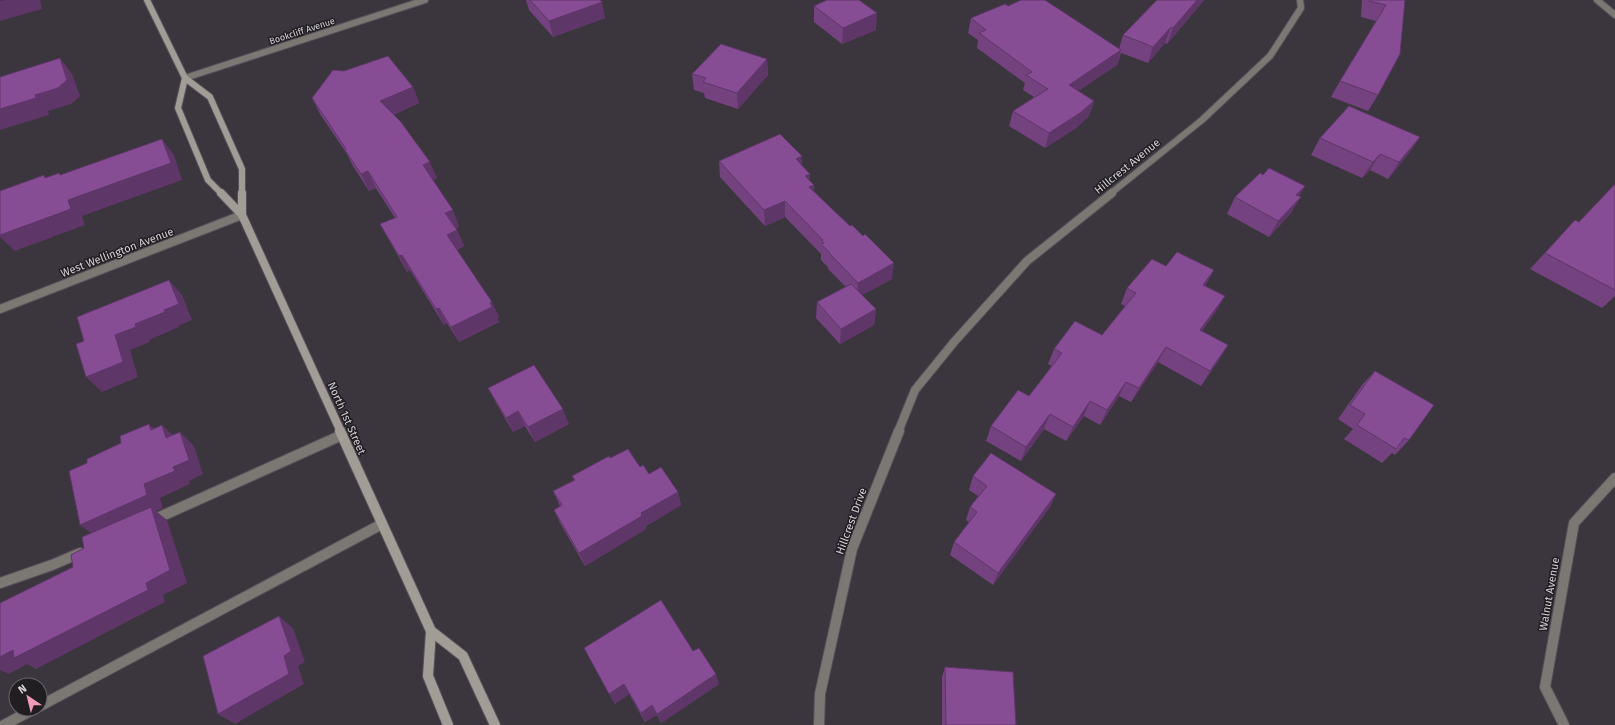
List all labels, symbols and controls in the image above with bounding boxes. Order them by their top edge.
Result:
street label: Bookcliff Avenue [268,16,336,46]
street label: Hillcrest Avenue [1092,136,1163,197]
street label: West Wellington Avenue [59,225,175,280]
street label: North 1st Street [325,380,368,457]
street label: Hillcrest Drive [833,486,870,556]
street label: Walnut Avenue [1537,556,1562,632]
north arrow [8,677,48,717]
text: N [16,682,29,697]

